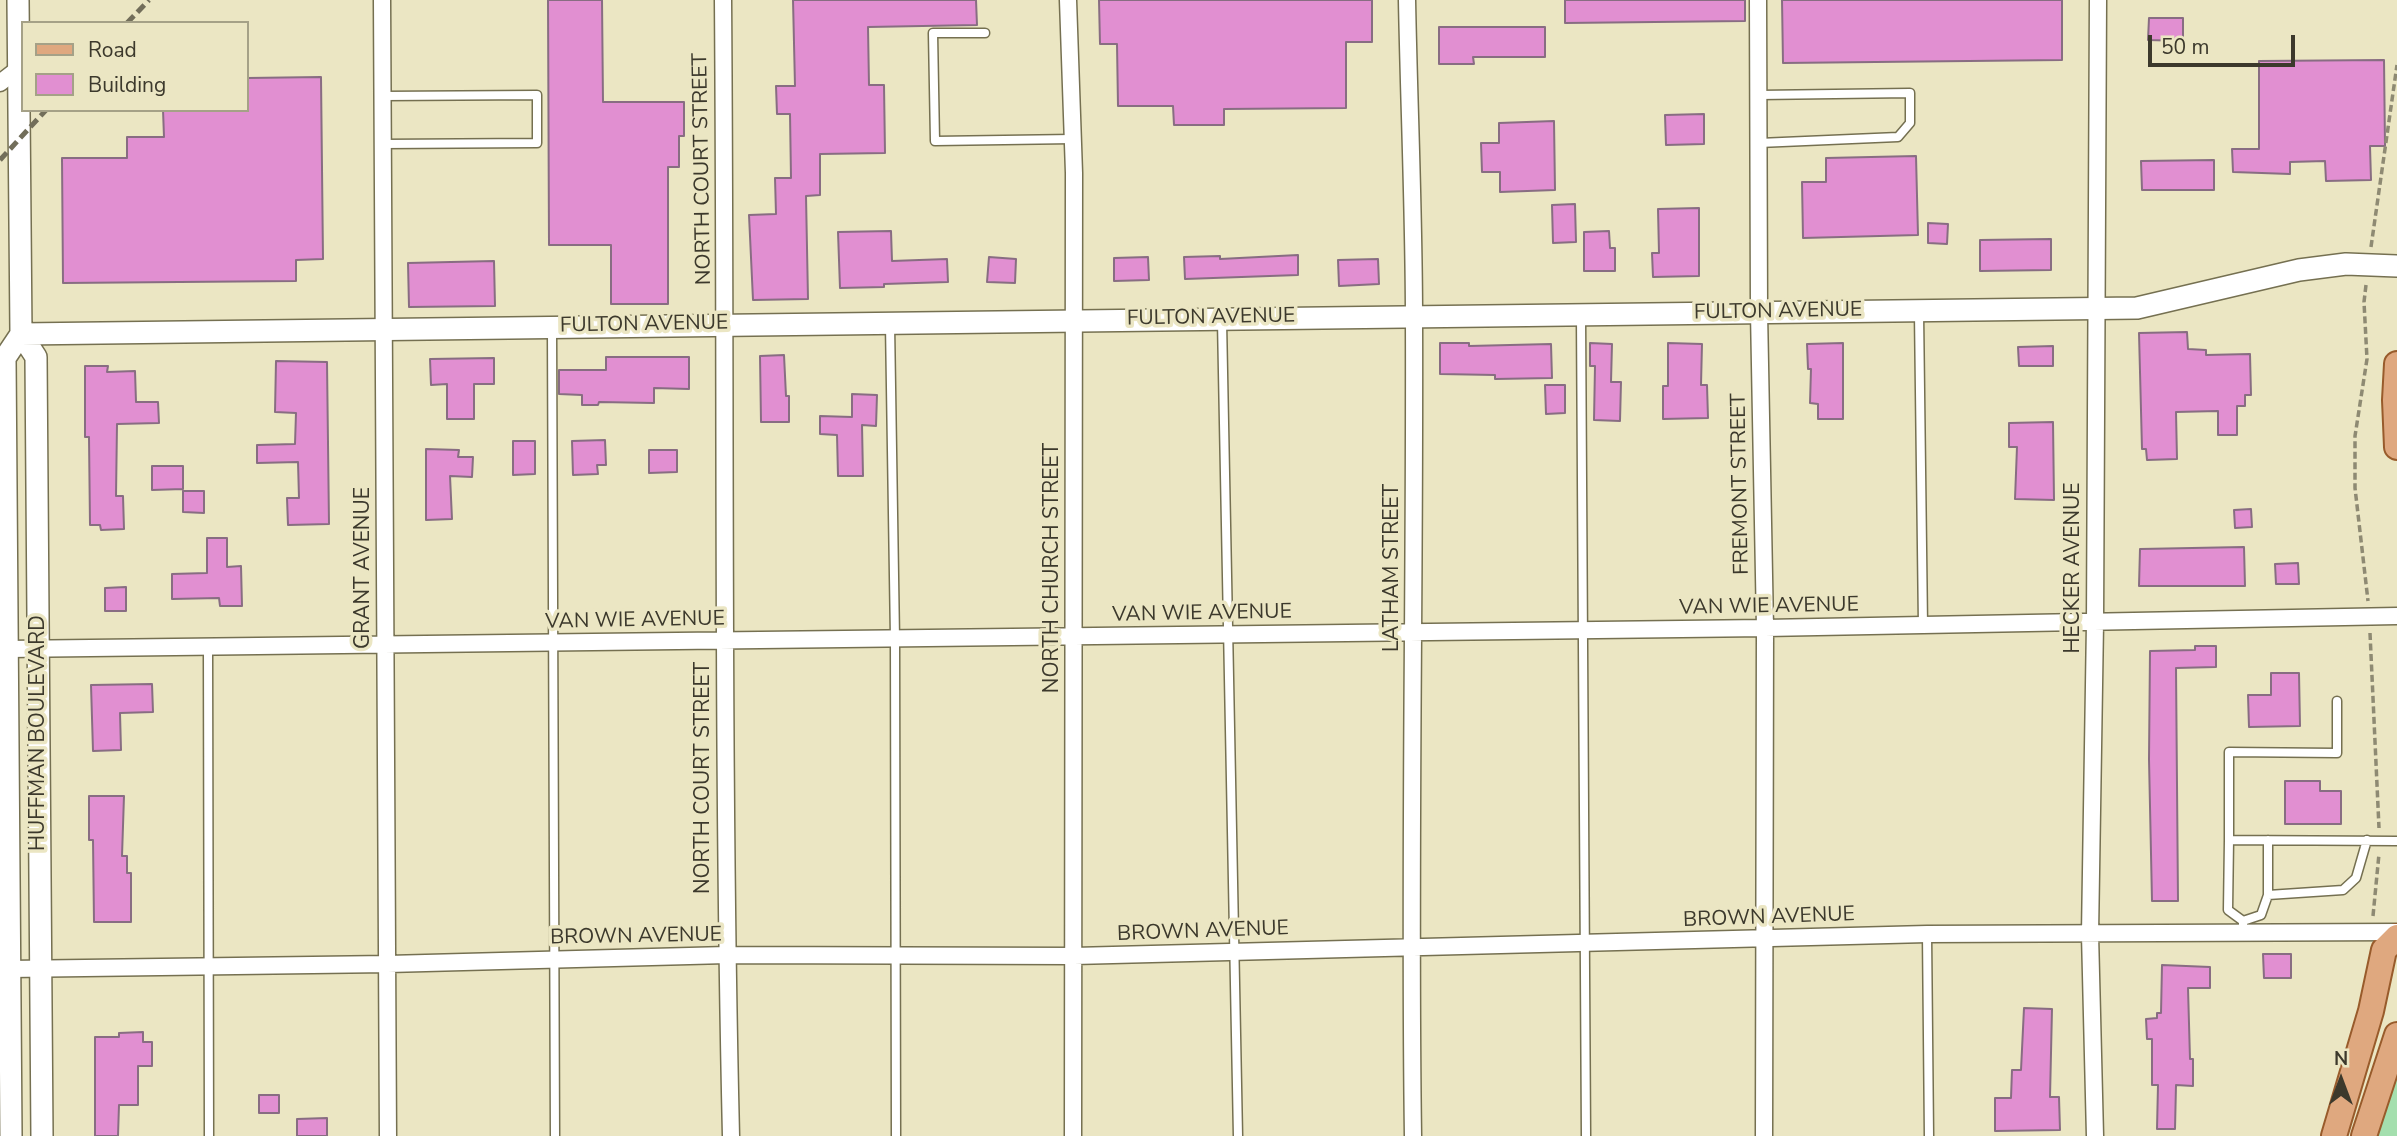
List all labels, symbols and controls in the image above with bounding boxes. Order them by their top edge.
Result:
legend [21,21,248,112]
scale bar [2152,21,2299,65]
text: 50 m [2161,33,2210,61]
text: Road [88,36,137,64]
street label: NORTH COURT STREET [688,53,718,285]
text: Building [88,71,166,99]
street label: FULTON AVENUE [1694,298,1862,326]
street label: FULTON AVENUE [1127,304,1295,332]
street label: FULTON AVENUE [560,311,728,339]
street label: FREMONT STREET [1727,393,1755,575]
street label: NORTH CHURCH STREET [1040,443,1066,693]
street label: HECKER AVENUE [2061,482,2087,654]
street label: LATHAM STREET [1380,484,1406,652]
street label: GRANT AVENUE [351,487,377,649]
street label: VAN WIE AVENUE [1679,593,1859,621]
street label: VAN WIE AVENUE [1112,600,1292,628]
street label: VAN WIE AVENUE [545,607,725,635]
street label: HUFFMAN BOULEVARD [26,615,52,851]
street label: NORTH COURT STREET [691,662,717,894]
street label: BROWN AVENUE [1683,902,1855,934]
street label: BROWN AVENUE [1117,916,1289,948]
street label: BROWN AVENUE [550,923,722,951]
north arrow [2306,1045,2376,1115]
text: N [2334,1046,2348,1072]

